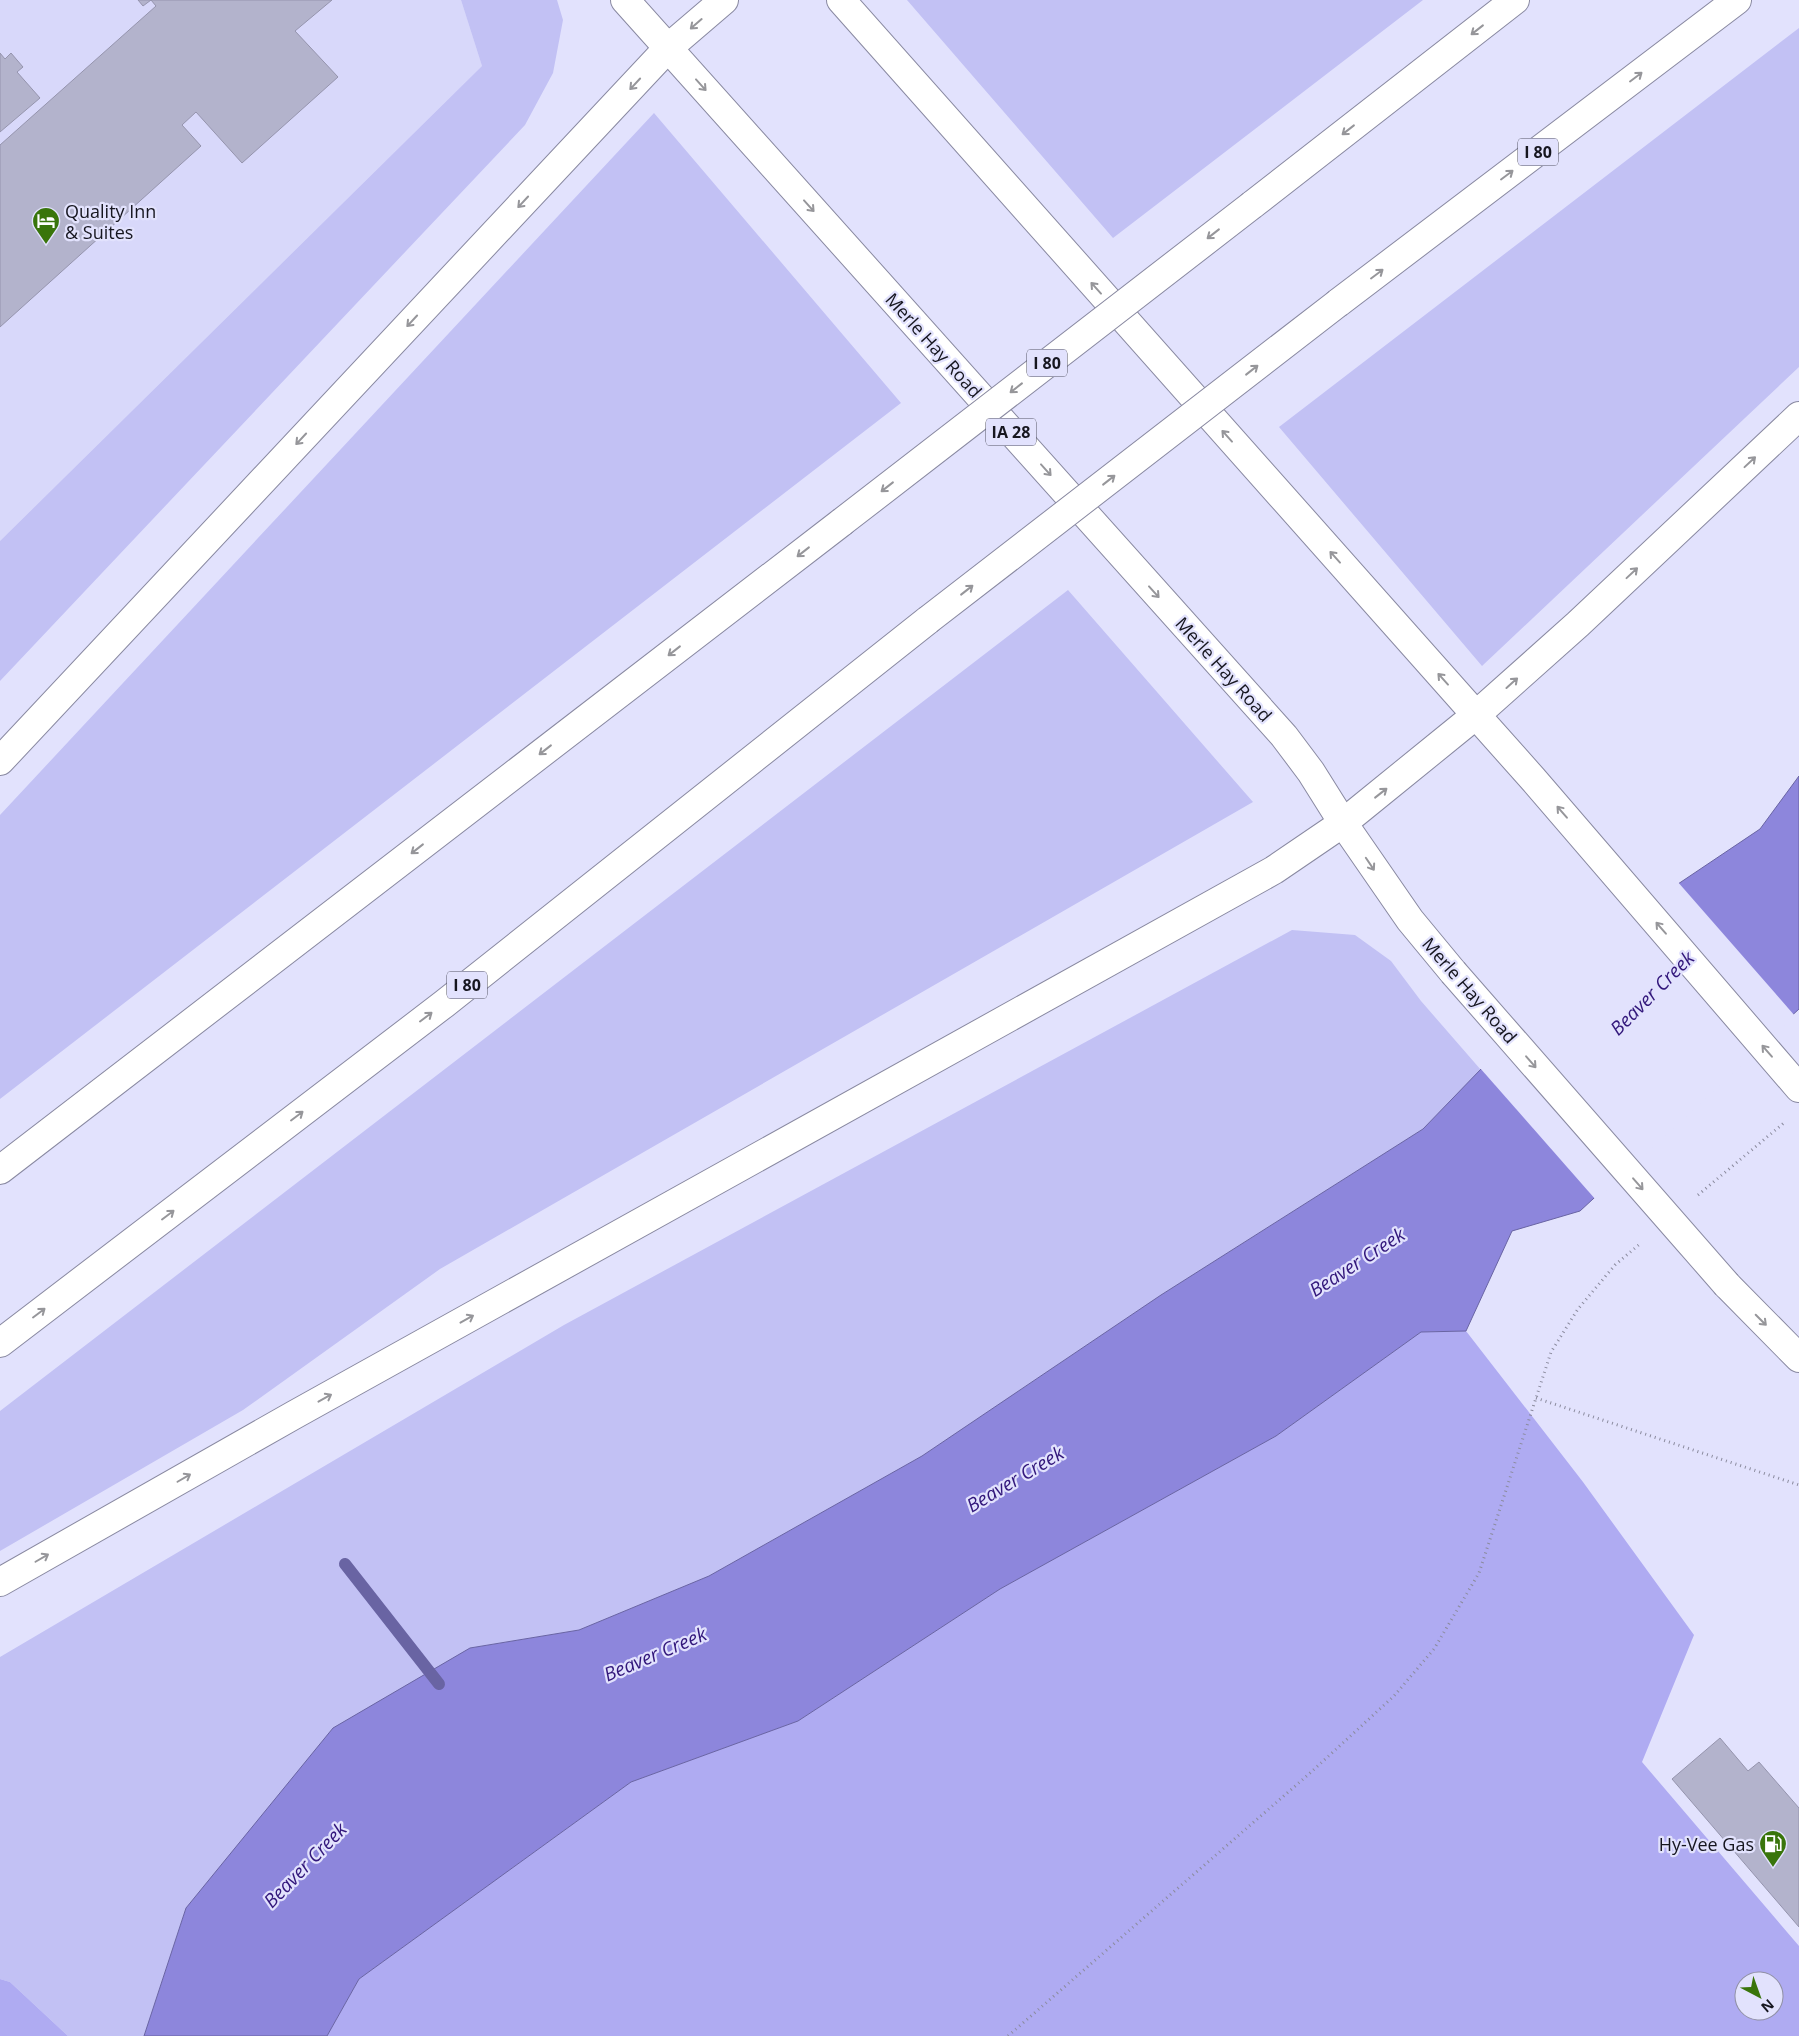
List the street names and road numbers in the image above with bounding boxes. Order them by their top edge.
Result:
road number: I 80 [1518,138,1558,166]
street label: Merle Hay Road [881,288,987,402]
road number: I 80 [1027,349,1067,376]
road number: IA 28 [986,418,1036,446]
street label: Merle Hay Road [1171,612,1277,726]
street label: Merle Hay Road [1417,932,1523,1048]
road number: I 80 [447,972,487,998]

